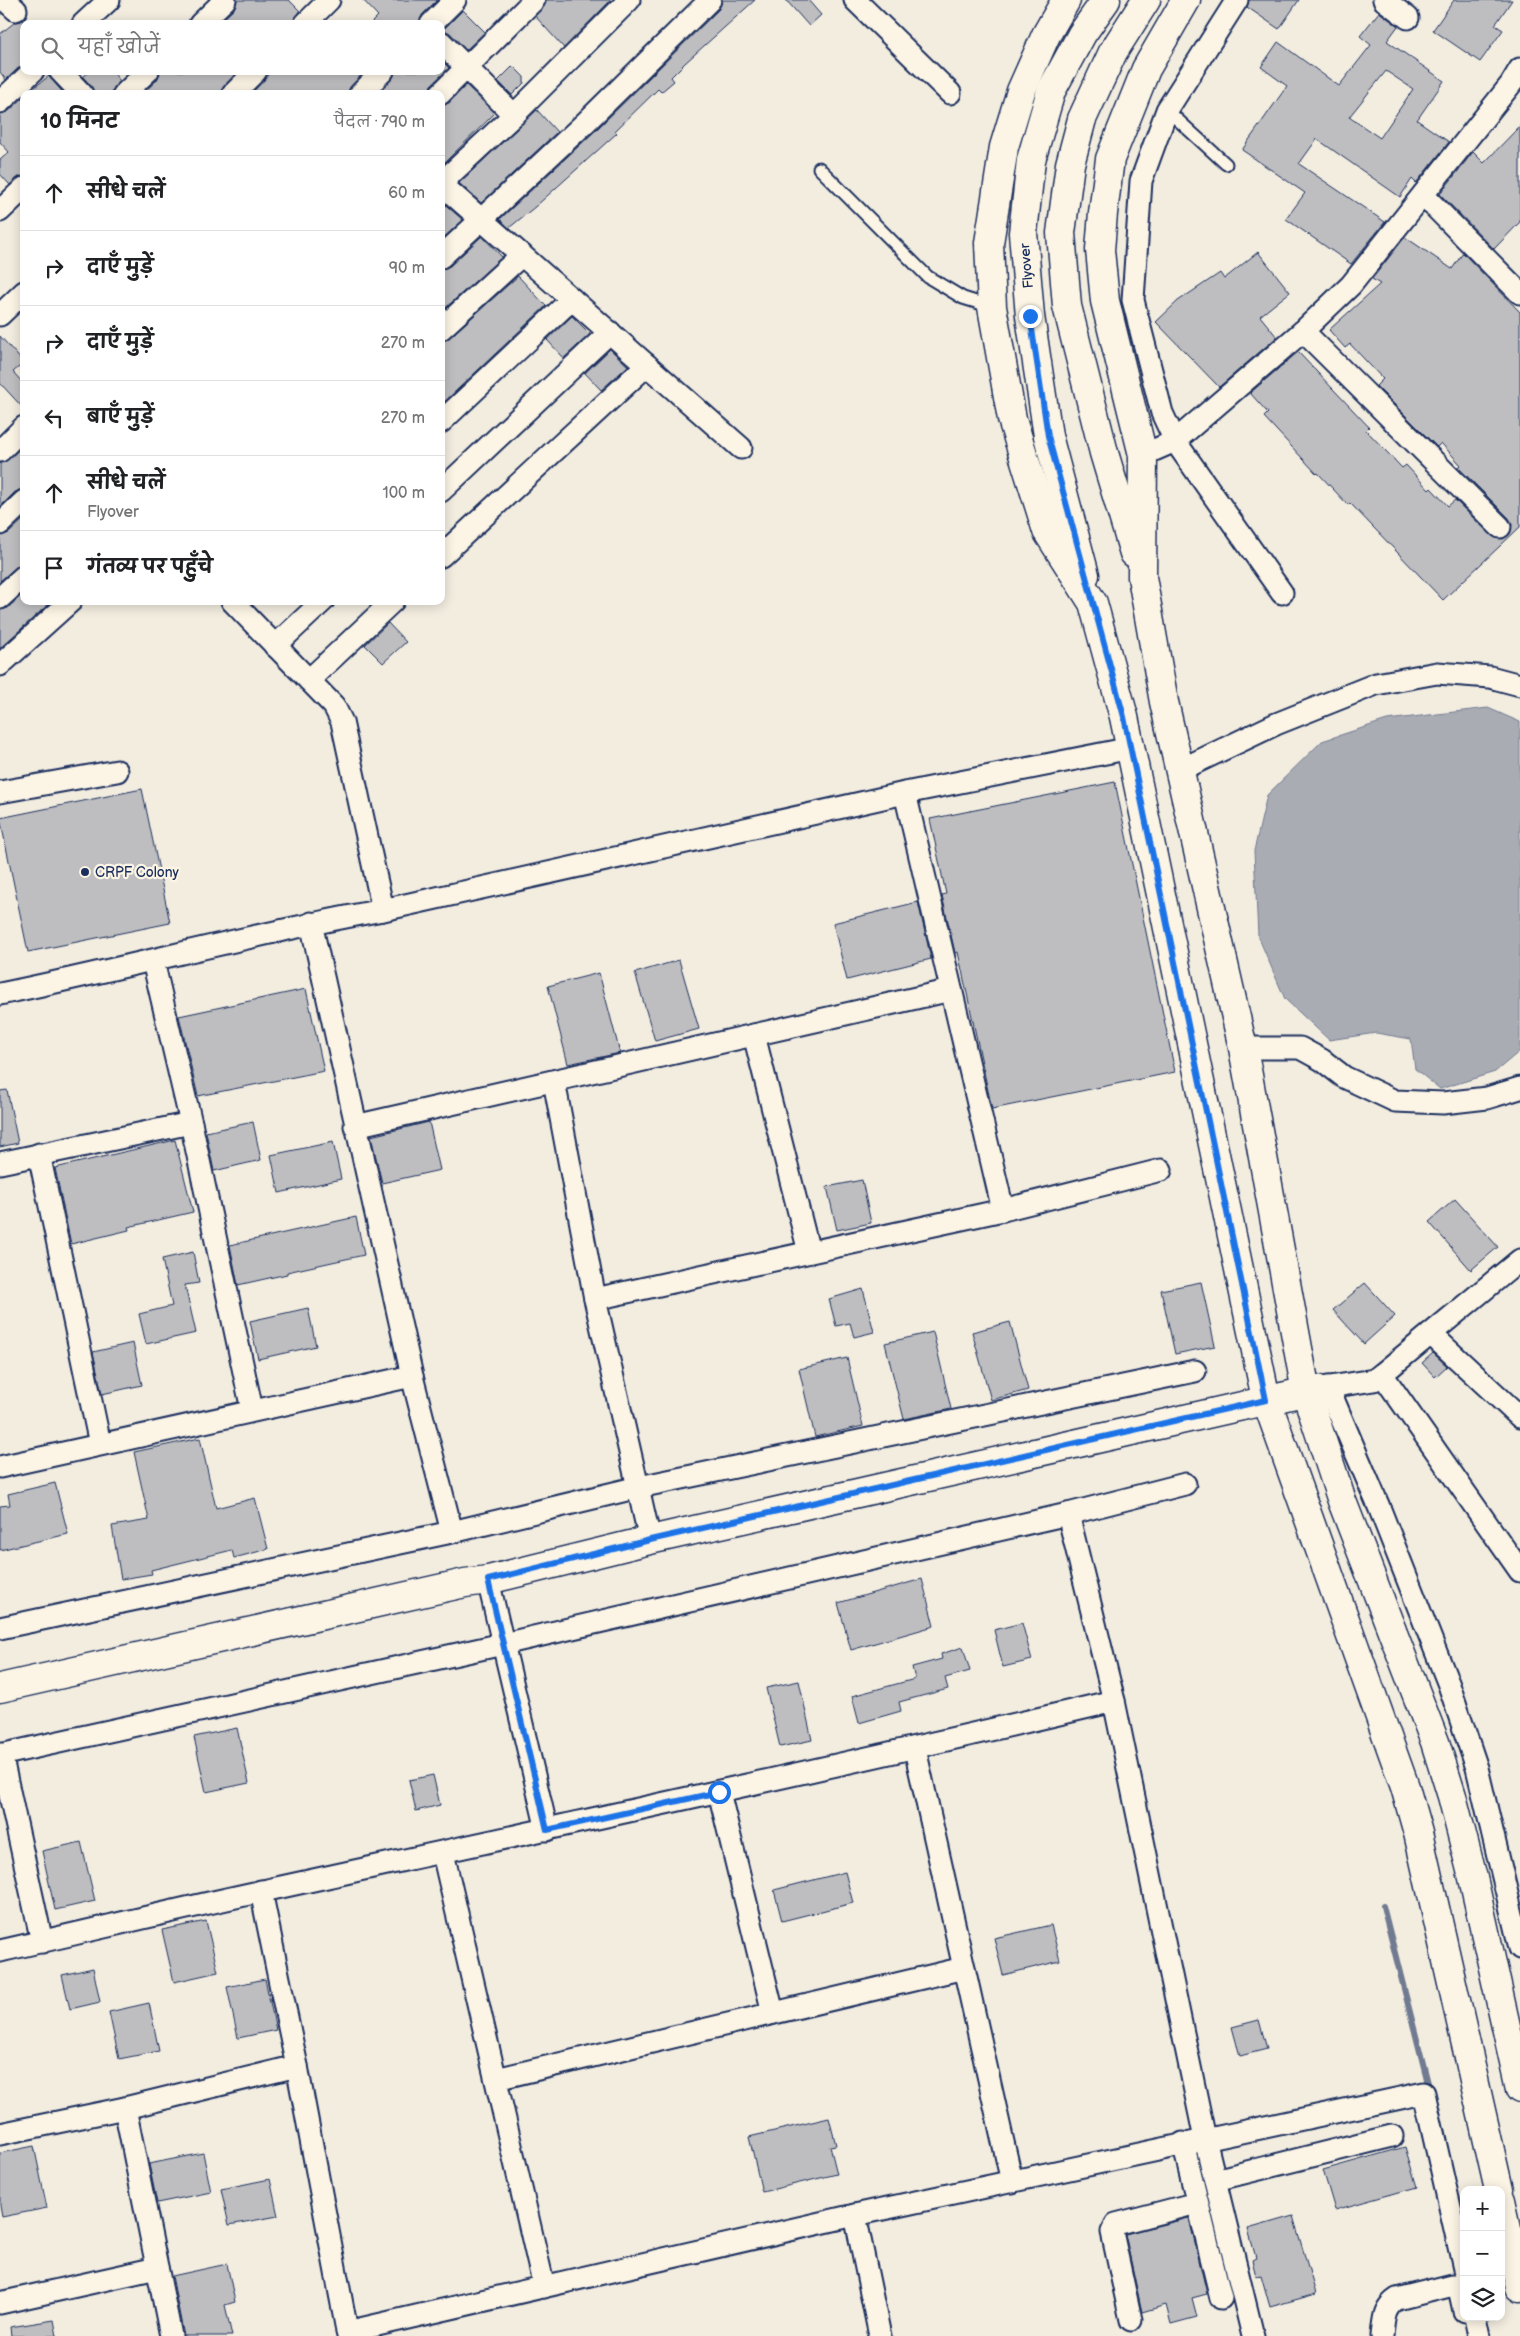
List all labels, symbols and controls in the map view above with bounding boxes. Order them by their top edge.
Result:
search box [20,20,445,75]
icon: search [38,34,66,62]
text: यहाँ खोजें [78,36,160,59]
text: 10 मिनट [40,109,119,134]
text: पैदल · 790 m [334,113,425,132]
icon: ahead [40,179,68,207]
text: सीधे चलें [87,181,165,204]
text: 60 m [388,184,425,203]
street label: Flyover [1016,242,1037,289]
icon: right [40,254,68,282]
text: दाएँ मुड़ें [87,256,153,279]
text: 90 m [389,259,425,278]
route end [1019,305,1042,328]
icon: right [40,329,68,357]
text: दाएँ मुड़ें [87,331,153,354]
text: 270 m [381,334,425,353]
icon: left [40,404,68,432]
text: बाएँ मुड़ें [87,406,154,429]
text: 270 m [381,409,425,428]
text: सीधे चलें [87,472,165,495]
icon: ahead [40,479,68,507]
text: 100 m [382,484,425,503]
text: Flyover [87,503,139,522]
icon: arrive [40,554,68,582]
text: गंतव्य पर पहुँचे [87,556,213,579]
place label: CRPF Colony [95,864,180,881]
marker: CRPF Colony [79,866,91,878]
route start [708,1781,731,1804]
map controls [1460,2186,1505,2321]
button: + [1460,2186,1505,2231]
button: − [1460,2231,1505,2276]
button: layers [1460,2276,1505,2321]

